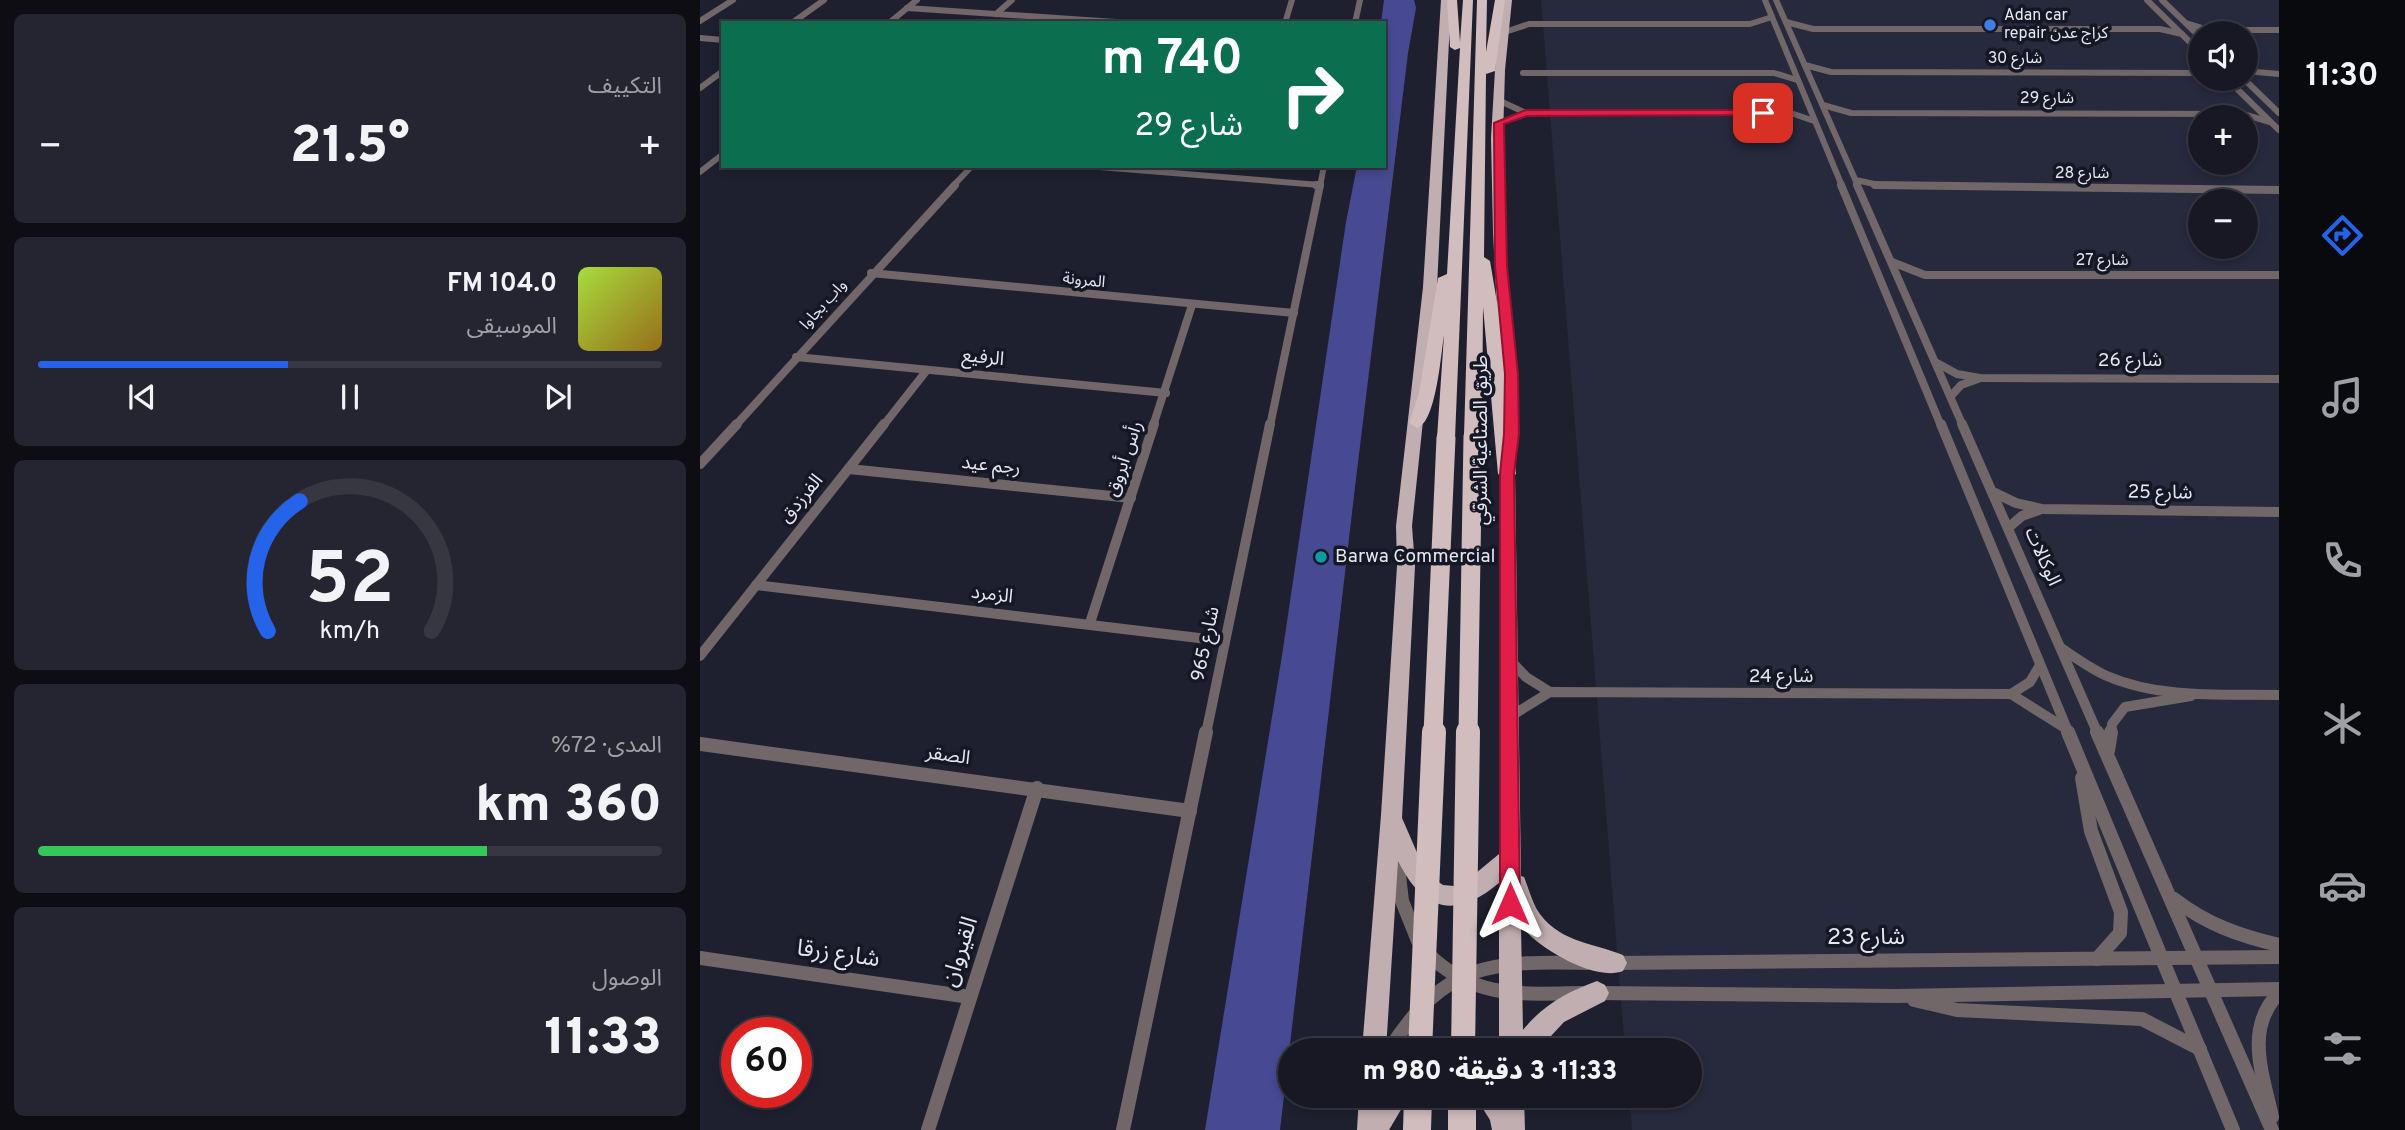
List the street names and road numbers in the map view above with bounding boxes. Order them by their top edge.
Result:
street label: شارع 30 [1988,49,2042,70]
street label: شارع 29 [2020,89,2074,110]
street label: شارع 28 [2055,164,2109,185]
street label: شارع 27 [2076,251,2128,272]
street label: المرونة [1062,269,1106,293]
street label: واب بجاوا [796,276,852,334]
street label: الرفيع [961,344,1005,373]
street label: شارع 26 [2098,349,2162,373]
street label: طريق الصناعية الشرقي [1470,355,1495,525]
street label: رأس أبروق [1100,418,1149,500]
street label: رجم عيد [960,451,1022,482]
street label: الفرزدق [775,469,829,529]
street label: شارع 25 [2127,480,2193,506]
street label: الوكالات [2018,524,2066,590]
street label: الزمرد [970,581,1014,609]
street label: شارع 965 [1186,604,1226,684]
street label: شارع 24 [1749,665,1813,689]
street label: الصقر [923,741,972,771]
street label: القيروان [936,913,986,991]
street label: شارع 23 [1827,924,1905,953]
street label: شارع زرقا [795,935,881,975]

